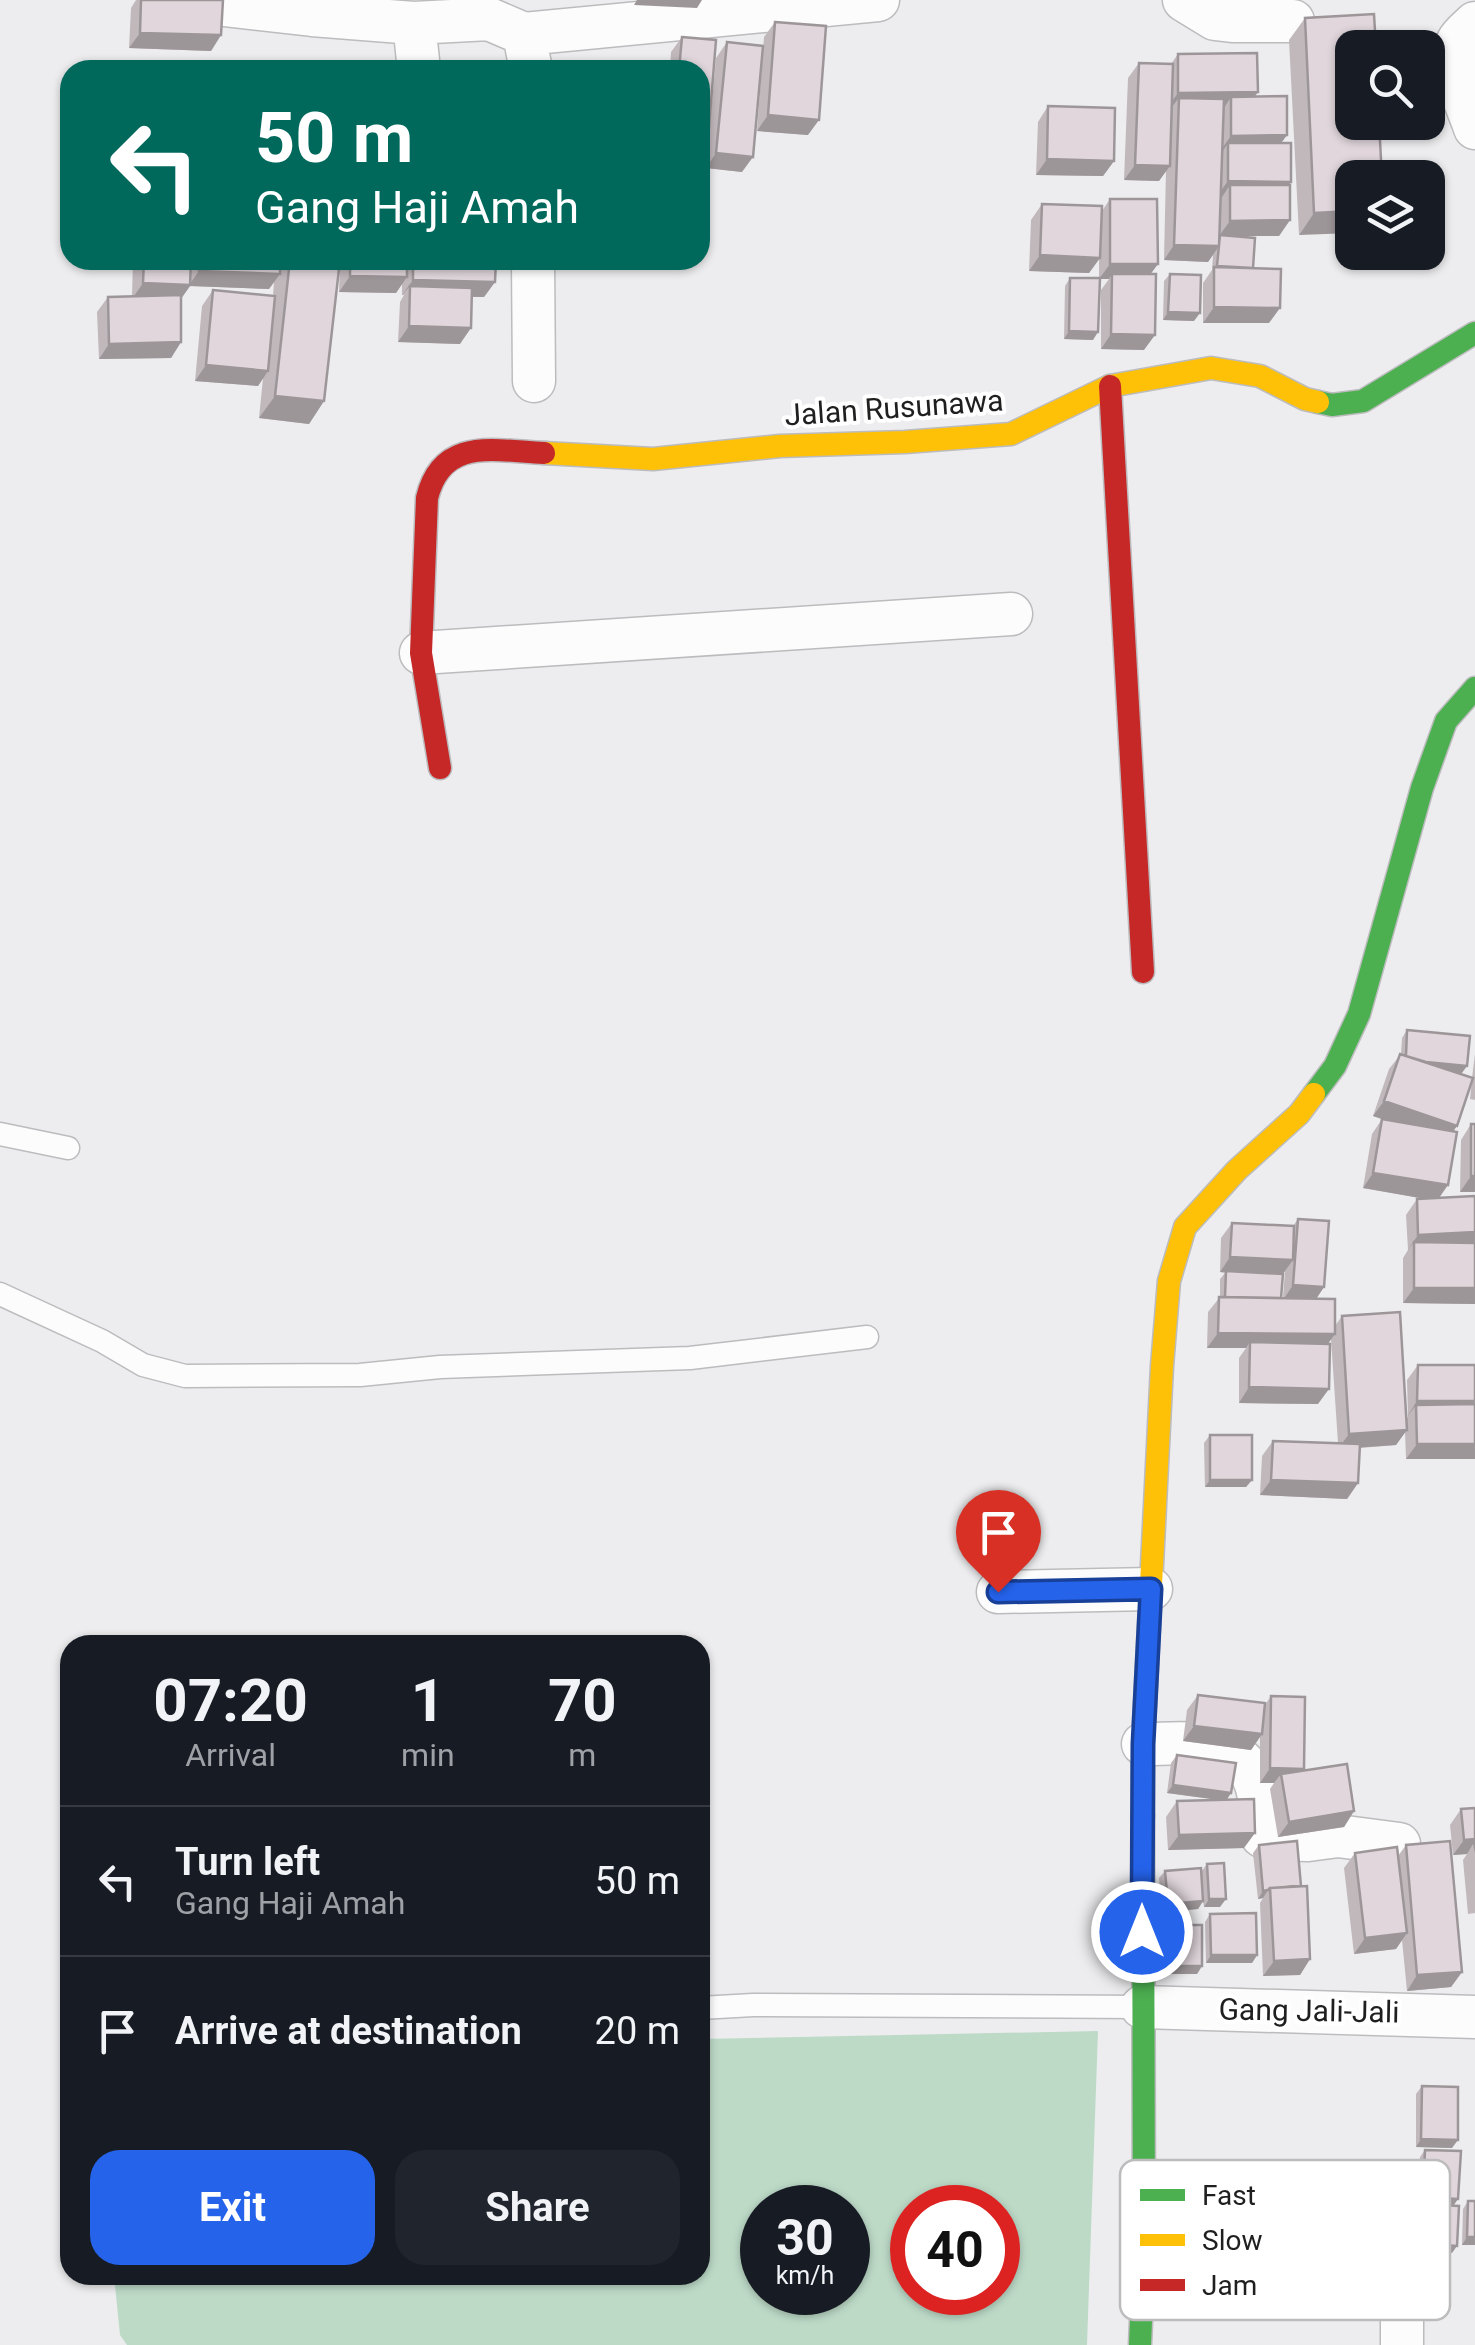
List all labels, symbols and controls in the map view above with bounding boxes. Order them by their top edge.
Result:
map controls [1335,30,1445,270]
button: search [1335,30,1445,140]
text: 50 m [255,97,413,179]
icon: left [90,100,220,230]
button: layers [1335,160,1445,270]
text: Gang Haji Amah [255,181,579,234]
street label: Jalan Rusunawa [783,382,1005,433]
pin [956,1490,1041,1593]
icon: arrive [971,1505,1026,1560]
text: 07:20 [153,1665,308,1736]
text: 1 [411,1665,445,1736]
text: 70 [548,1665,617,1736]
text: Arrival [185,1736,276,1774]
text: min [401,1736,455,1774]
text: m [568,1736,596,1774]
text: Turn left [175,1840,320,1884]
icon: left [90,1854,145,1909]
text: 50 m [595,1859,680,1903]
position arrow [1090,1880,1194,1984]
text: Gang Haji Amah [175,1884,405,1922]
street label: Gang Jali-Jali [1218,1991,1400,2030]
icon: arrive [90,2004,145,2059]
text: Arrive at destination [175,2009,522,2053]
text: 20 m [595,2009,680,2053]
button: Exit [90,2150,375,2265]
button: Share [395,2150,680,2265]
legend [1120,2160,1450,2320]
text: Fast [1202,2179,1256,2212]
speed limit sign: 40 [890,2185,1020,2315]
text: 30 [776,2209,834,2267]
text: Slow [1202,2224,1262,2257]
text: km/h [776,2261,834,2290]
text: Jam [1202,2269,1257,2302]

